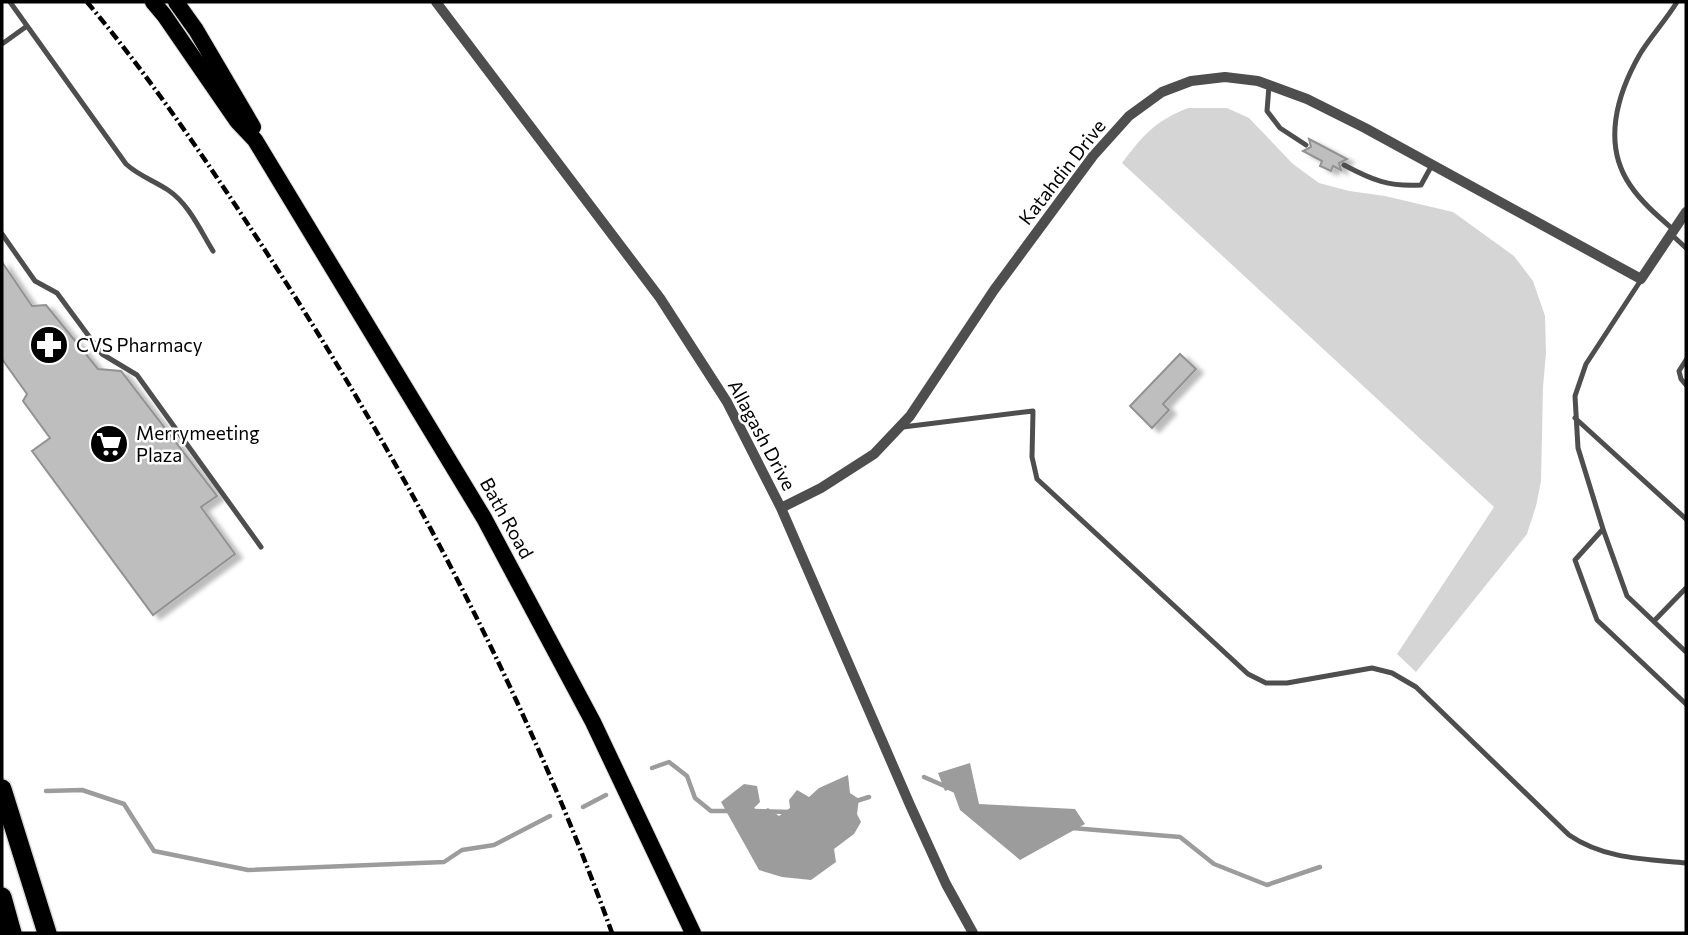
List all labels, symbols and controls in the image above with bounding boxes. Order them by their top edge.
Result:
street label: Katahdin Drive [1013,114,1110,229]
pharmacy icon: CVS Pharmacy [28,324,70,366]
place label: CVS Pharmacy [76,333,203,356]
street label: Allagash Drive [724,376,801,494]
place label: Merrymeeting Plaza [136,421,260,466]
supermarket icon: Merrymeeting Plaza [88,423,130,465]
street label: Bath Road [476,473,539,562]

